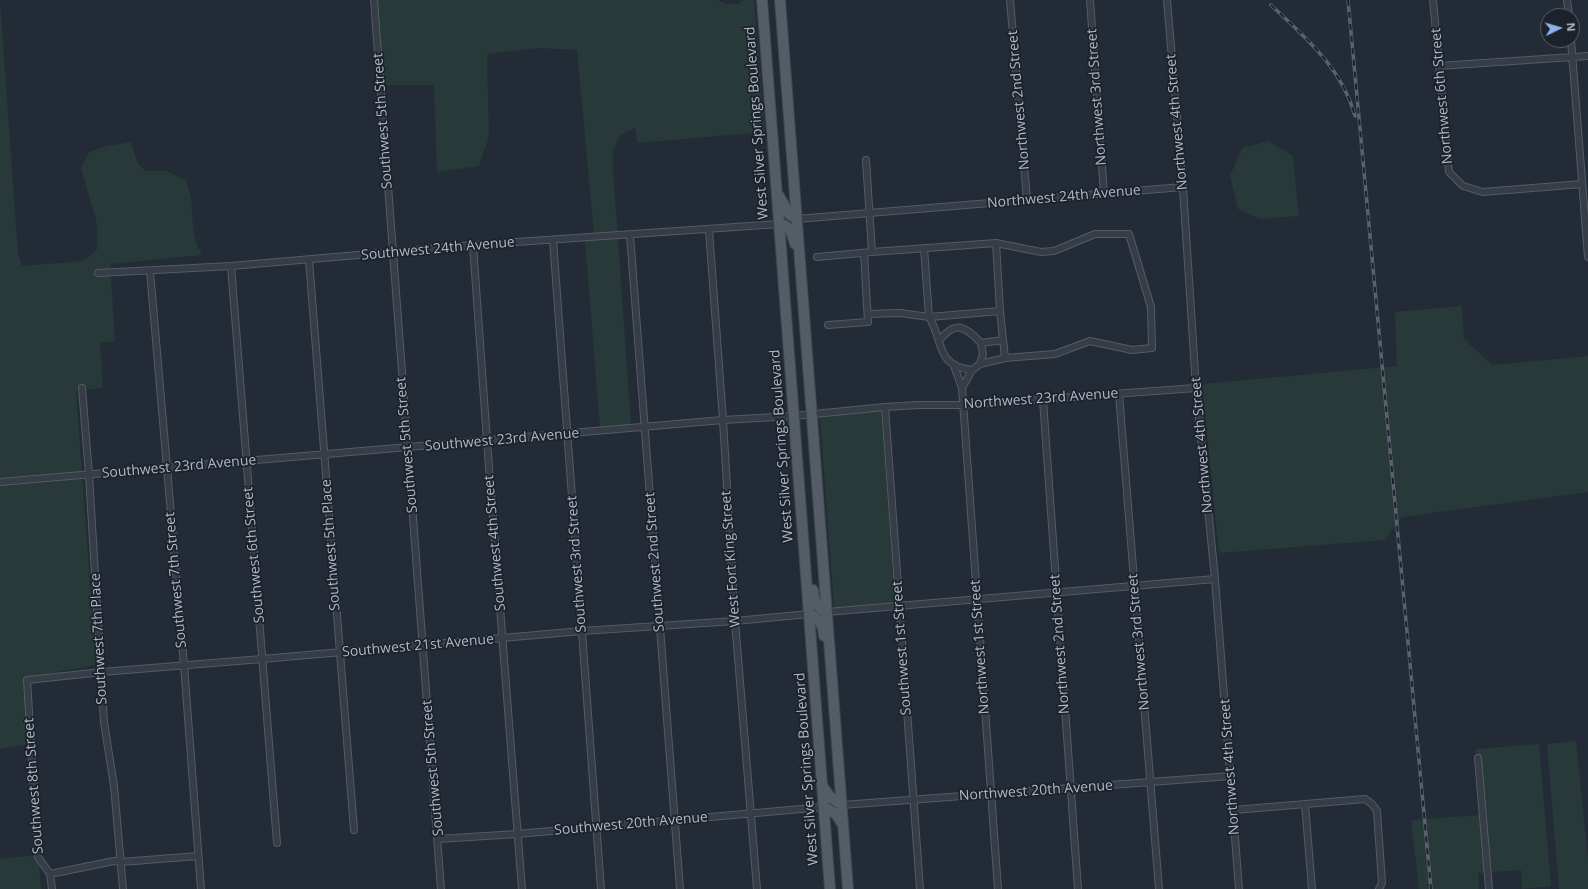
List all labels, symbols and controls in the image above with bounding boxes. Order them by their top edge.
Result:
north arrow [1540,8,1580,48]
text: N [1564,22,1579,32]
street label: West Silver Springs Boulevard [742,26,772,220]
street label: Northwest 6th Street [1428,27,1456,165]
street label: Northwest 3rd Street [1084,28,1110,166]
street label: Northwest 2nd Street [1005,29,1033,171]
street label: Southwest 5th Street [370,52,396,190]
street label: Northwest 4th Street [1163,53,1191,191]
street label: Northwest 24th Avenue [986,182,1142,212]
street label: Southwest 24th Avenue [360,234,516,264]
street label: West Silver Springs Boulevard [767,349,797,543]
street label: Southwest 5th Street [393,376,421,514]
street label: Northwest 4th Street [1188,376,1216,514]
street label: Northwest 23rd Avenue [963,385,1119,413]
street label: Southwest 23rd Avenue [424,425,580,455]
street label: Southwest 23rd Avenue [101,452,257,482]
street label: Southwest 4th Street [481,474,509,612]
street label: Southwest 5th Place [318,479,344,611]
street label: Southwest 6th Street [240,486,268,624]
street label: West Fort King Street [718,490,744,628]
street label: Southwest 2nd Street [642,492,668,632]
street label: Southwest 3rd Street [564,495,590,633]
street label: Southwest 7th Street [162,511,190,649]
street label: Southwest 7th Place [87,573,111,705]
street label: Northwest 3rd Street [1125,573,1153,711]
street label: Northwest 2nd Street [1047,574,1073,714]
street label: Northwest 1st Street [967,579,993,715]
street label: Southwest 1st Street [889,580,915,716]
street label: Southwest 21st Avenue [341,631,495,661]
street label: West Silver Springs Boulevard [792,672,822,866]
street label: Northwest 4th Street [1217,698,1243,836]
street label: Southwest 5th Street [419,699,447,837]
street label: Southwest 8th Street [21,717,47,855]
street label: Northwest 20th Avenue [958,777,1114,805]
street label: Southwest 20th Avenue [553,809,709,839]

